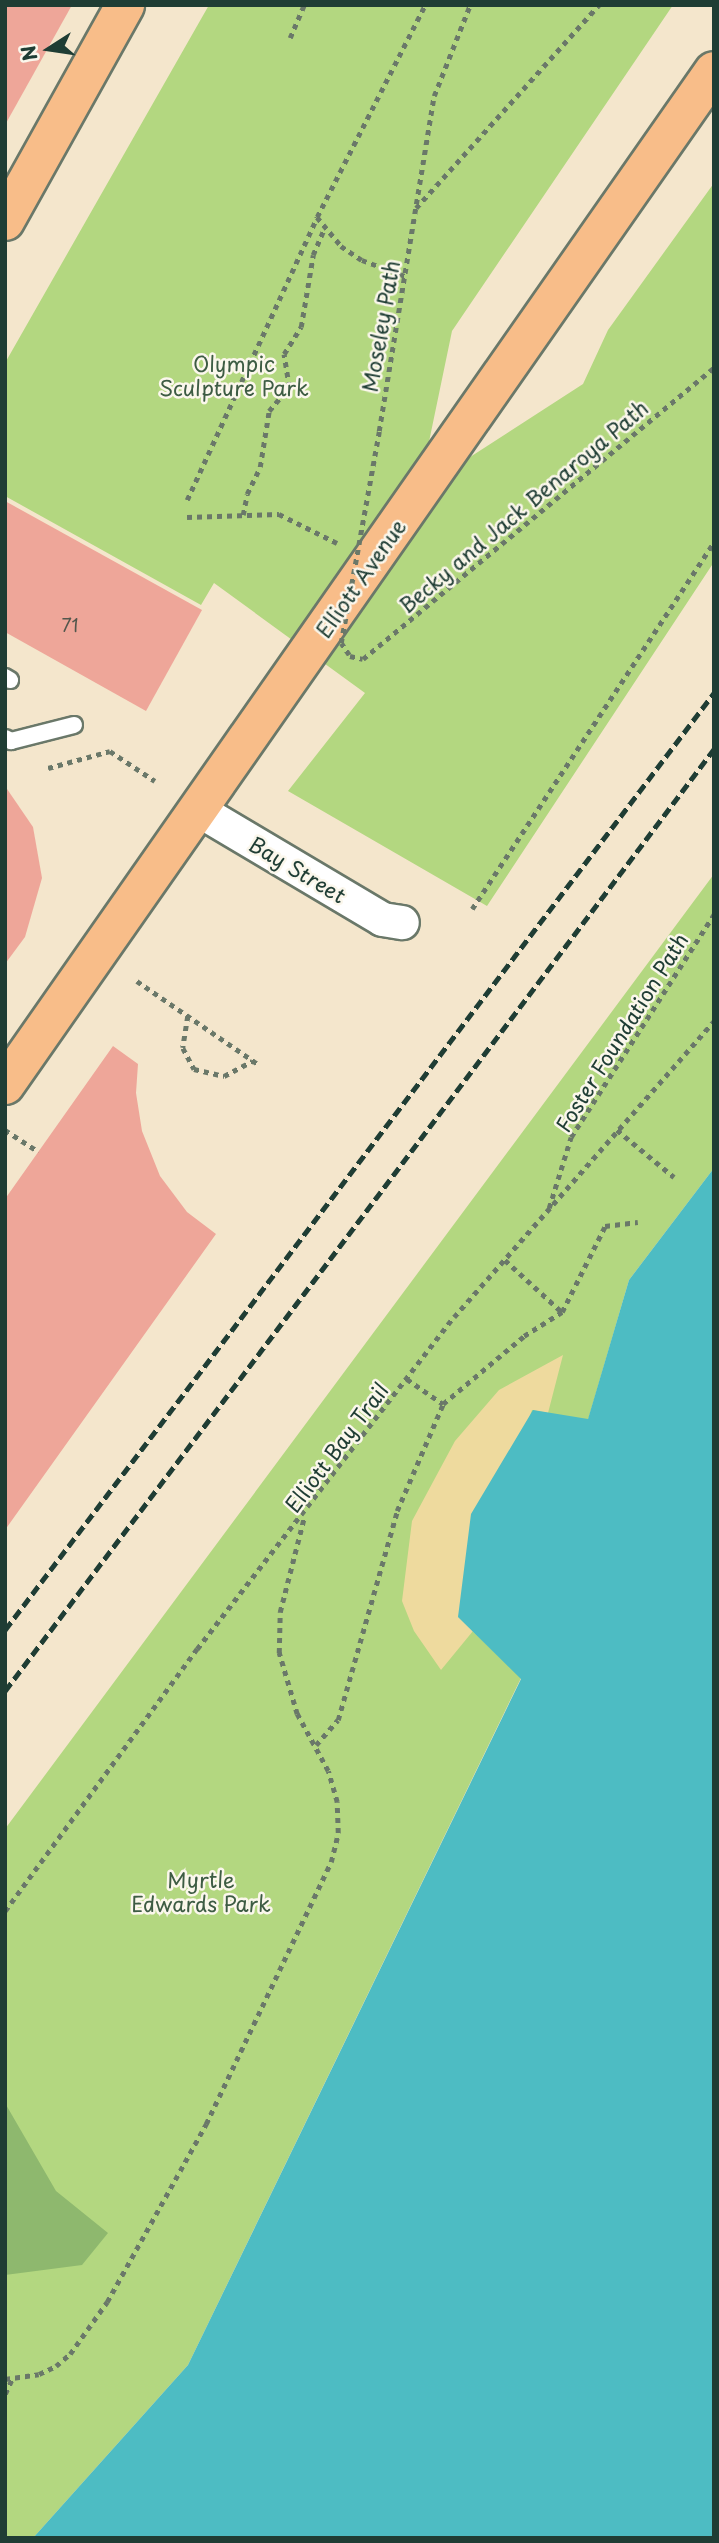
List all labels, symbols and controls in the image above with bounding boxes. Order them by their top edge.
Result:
north arrow [14,14,84,84]
text: N [13,43,44,64]
street label: Moseley Path [356,258,404,394]
park label: Olympic Sculpture Park [159,350,309,400]
street label: Becky and Jack Benaroya Path [392,393,654,619]
street label: Elliott Avenue [310,514,410,642]
house number: 71 [62,614,78,636]
street label: Bay Street [245,830,351,908]
street label: Foster Foundation Path [549,927,693,1137]
street label: Elliott Bay Trail [278,1376,394,1518]
park label: Myrtle Edwards Park [131,1866,271,1916]

